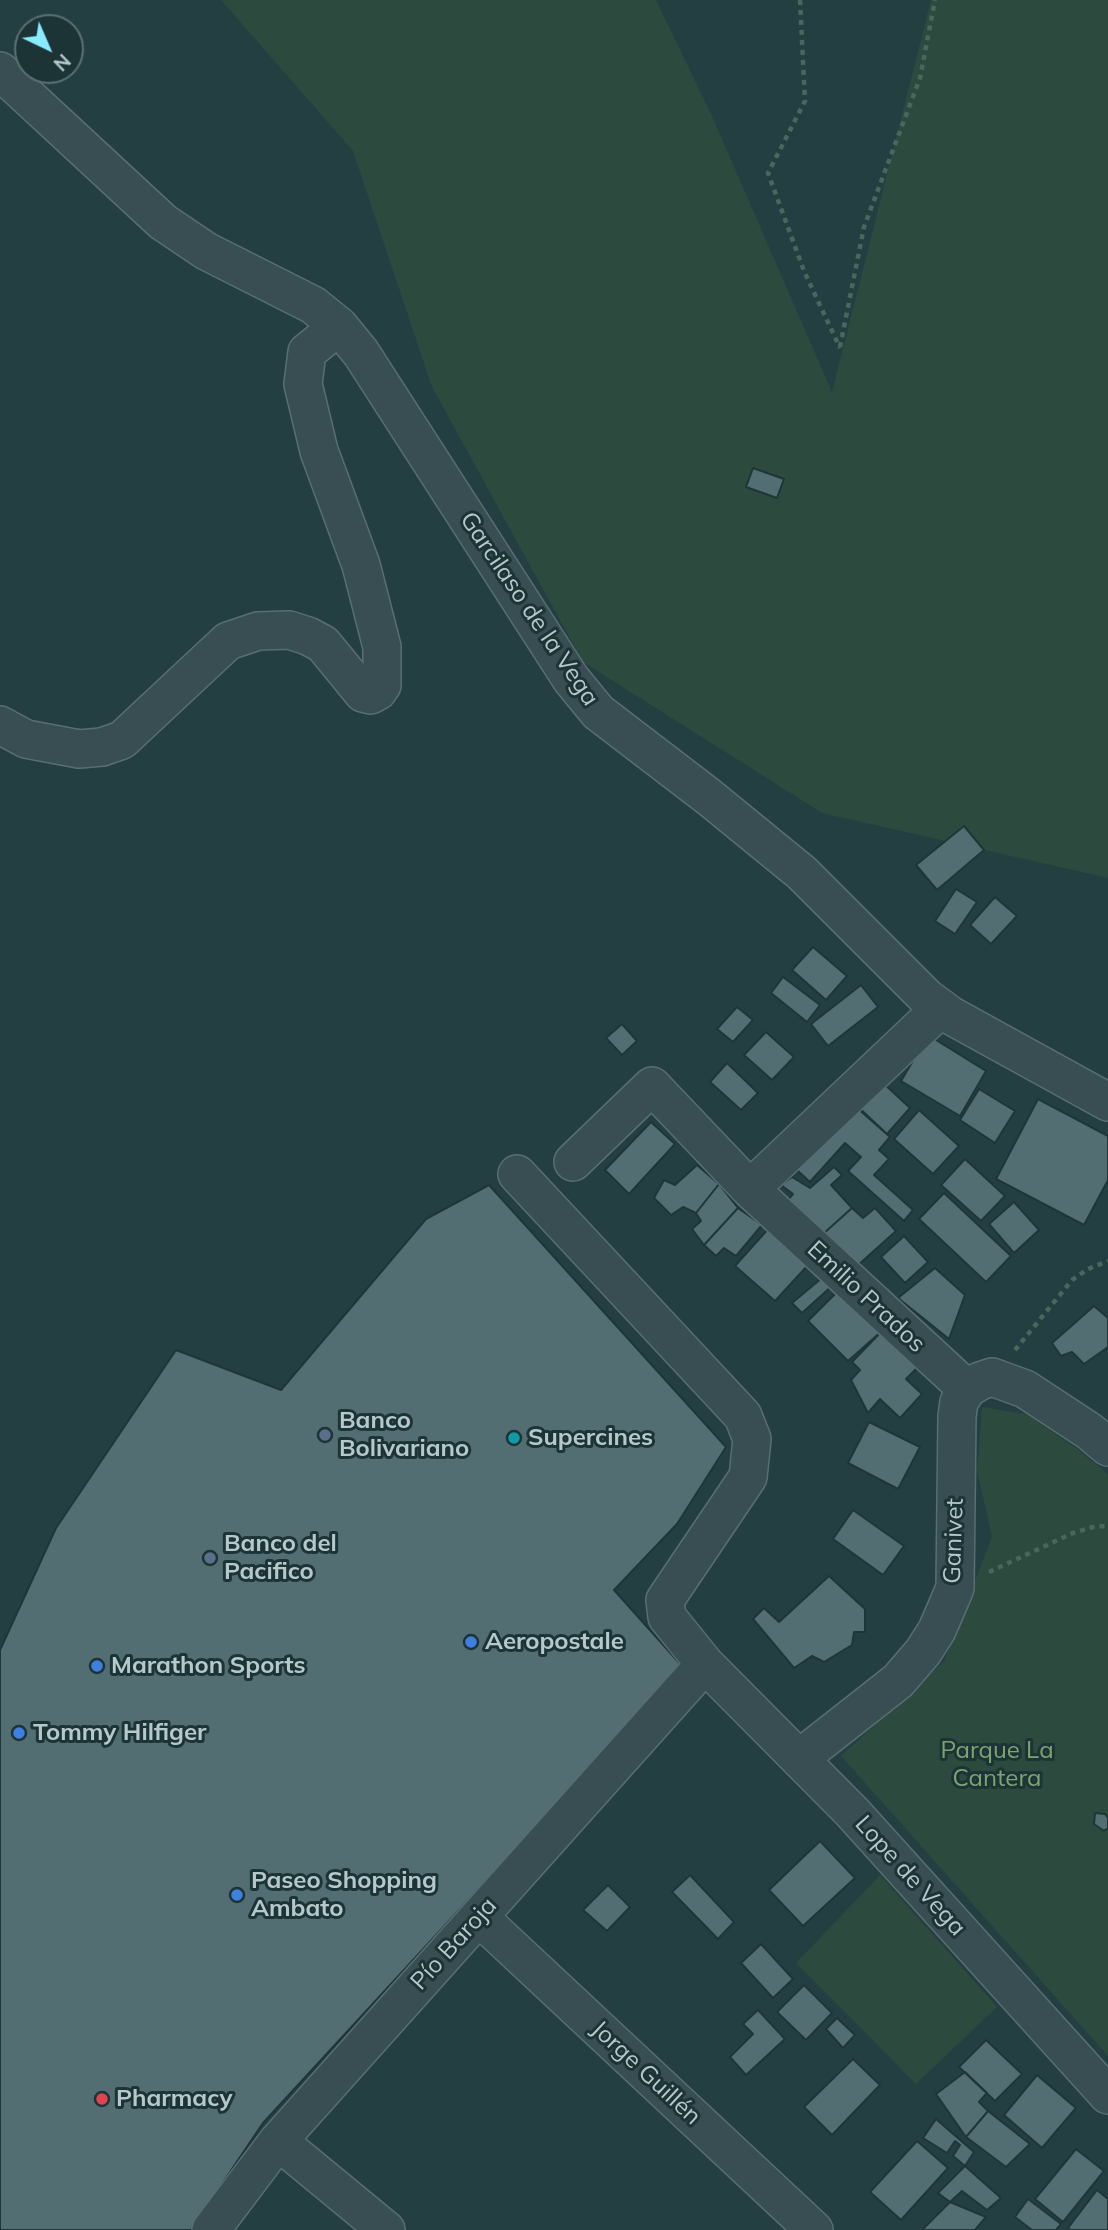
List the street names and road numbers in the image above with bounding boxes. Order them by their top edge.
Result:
street label: Garcilaso de la Vega [453,507,605,711]
street label: Emilio Prados [801,1235,931,1359]
street label: Ganivet [938,1498,970,1584]
street label: Lope de Vega [849,1810,971,1942]
street label: Pío Baroja [405,1892,503,1996]
street label: Jorge Guillén [585,2015,707,2131]

